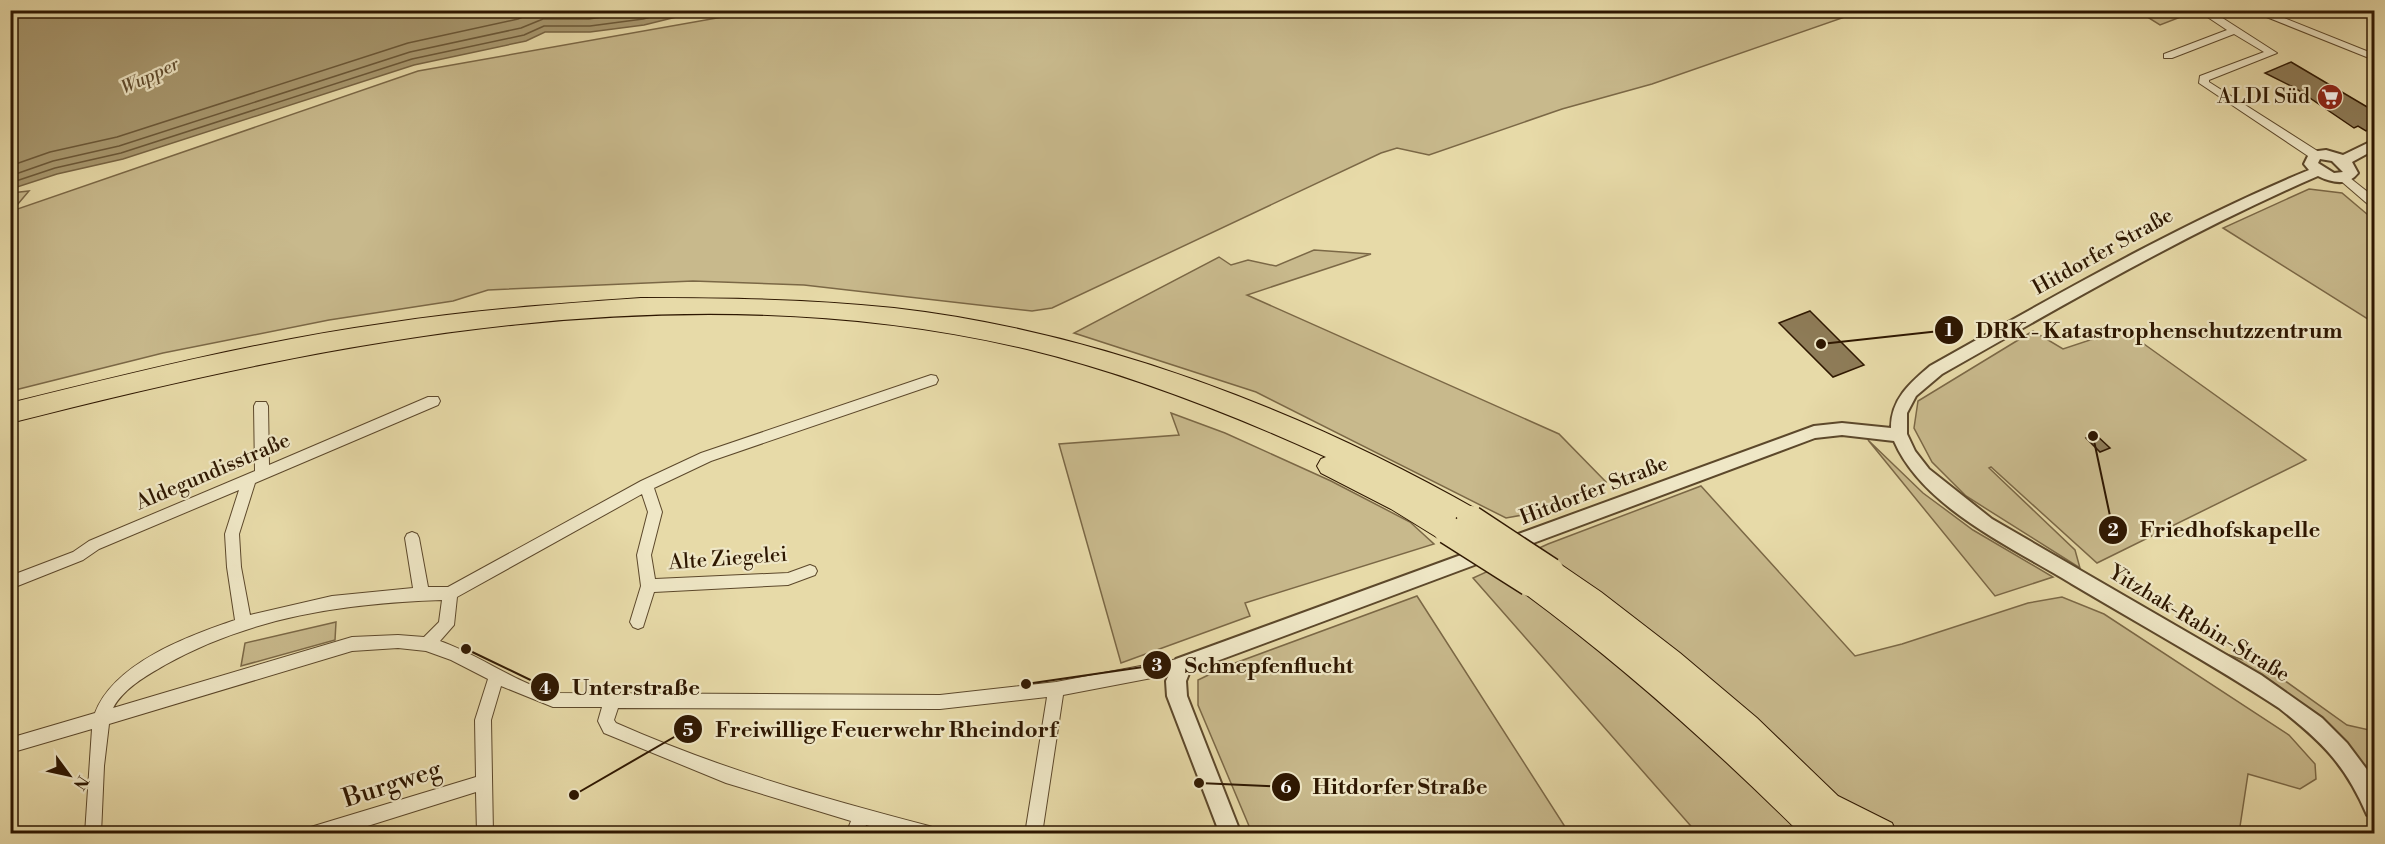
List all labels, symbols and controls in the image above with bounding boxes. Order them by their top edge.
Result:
water label: Wupper [117,52,183,99]
supermarket icon: ALDI Süd [2315,82,2345,112]
place label: ALDI Süd [2216,84,2310,110]
street label: Hitdorfer Straße [2028,203,2178,301]
callout: DRK - Katastrophenschutzzentrum [1934,310,2355,350]
text: DRK - Katastrophenschutzzentrum [1975,318,2343,345]
text: 1 [1945,319,1954,342]
street label: Aldegundisstraße [131,428,294,517]
street label: Hitdorfer Straße [1516,451,1672,531]
callout: Friedhofskapelle [2098,510,2333,550]
text: Friedhofskapelle [2140,517,2320,544]
text: 2 [2107,519,2119,542]
street label: Alte Ziegelei [667,542,788,576]
street label: Yitzhak-Rabin-Straße [2103,559,2294,688]
callout: Schnepfenflucht [1142,645,1365,685]
text: Schnepfenflucht [1184,653,1354,680]
text: 3 [1152,654,1163,677]
callout: Unterstraße [530,667,712,707]
text: Unterstraße [572,675,700,702]
text: 4 [539,677,551,700]
callout: Freiwillige Feuerwehr Rheindorf [673,709,1069,749]
text: Freiwillige Feuerwehr Rheindorf [715,717,1060,744]
text: 5 [682,719,694,742]
north arrow [39,745,99,805]
street label: Burgweg [338,753,446,815]
callout: Hitdorfer Straße [1271,767,1500,807]
text: N [69,772,93,794]
text: Hitdorfer Straße [1312,774,1488,801]
text: 6 [1280,776,1292,799]

